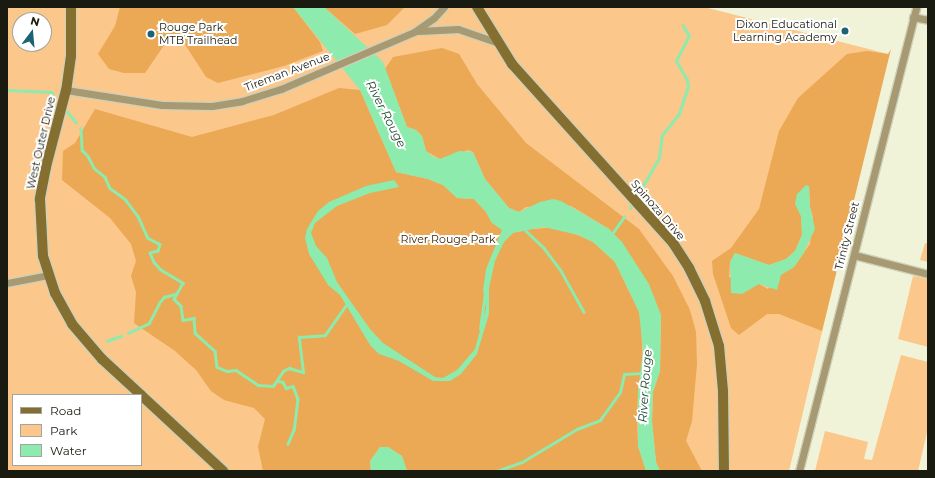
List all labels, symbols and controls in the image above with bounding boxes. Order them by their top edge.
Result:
north arrow [12,12,52,52]
text: N [29,13,41,29]
place label: Dixon Educational Learning Academy [733,18,837,44]
place label: Rouge Park MTB Trailhead [159,21,237,47]
marker: Dixon Educational Learning Academy [840,26,850,36]
marker: Rouge Park MTB Trailhead [146,29,156,39]
street label: Tireman Avenue [243,50,331,94]
water label: River Rouge [363,78,409,150]
street label: West Outer Drive [24,95,58,191]
street label: Spinoza Drive [628,177,688,243]
street label: Trinity Street [832,200,862,272]
park label: River Rouge Park [400,232,496,246]
water label: River Rouge [635,349,655,423]
legend [12,394,142,466]
text: Road [50,403,81,418]
text: Park [50,423,77,438]
text: Water [50,443,86,458]

